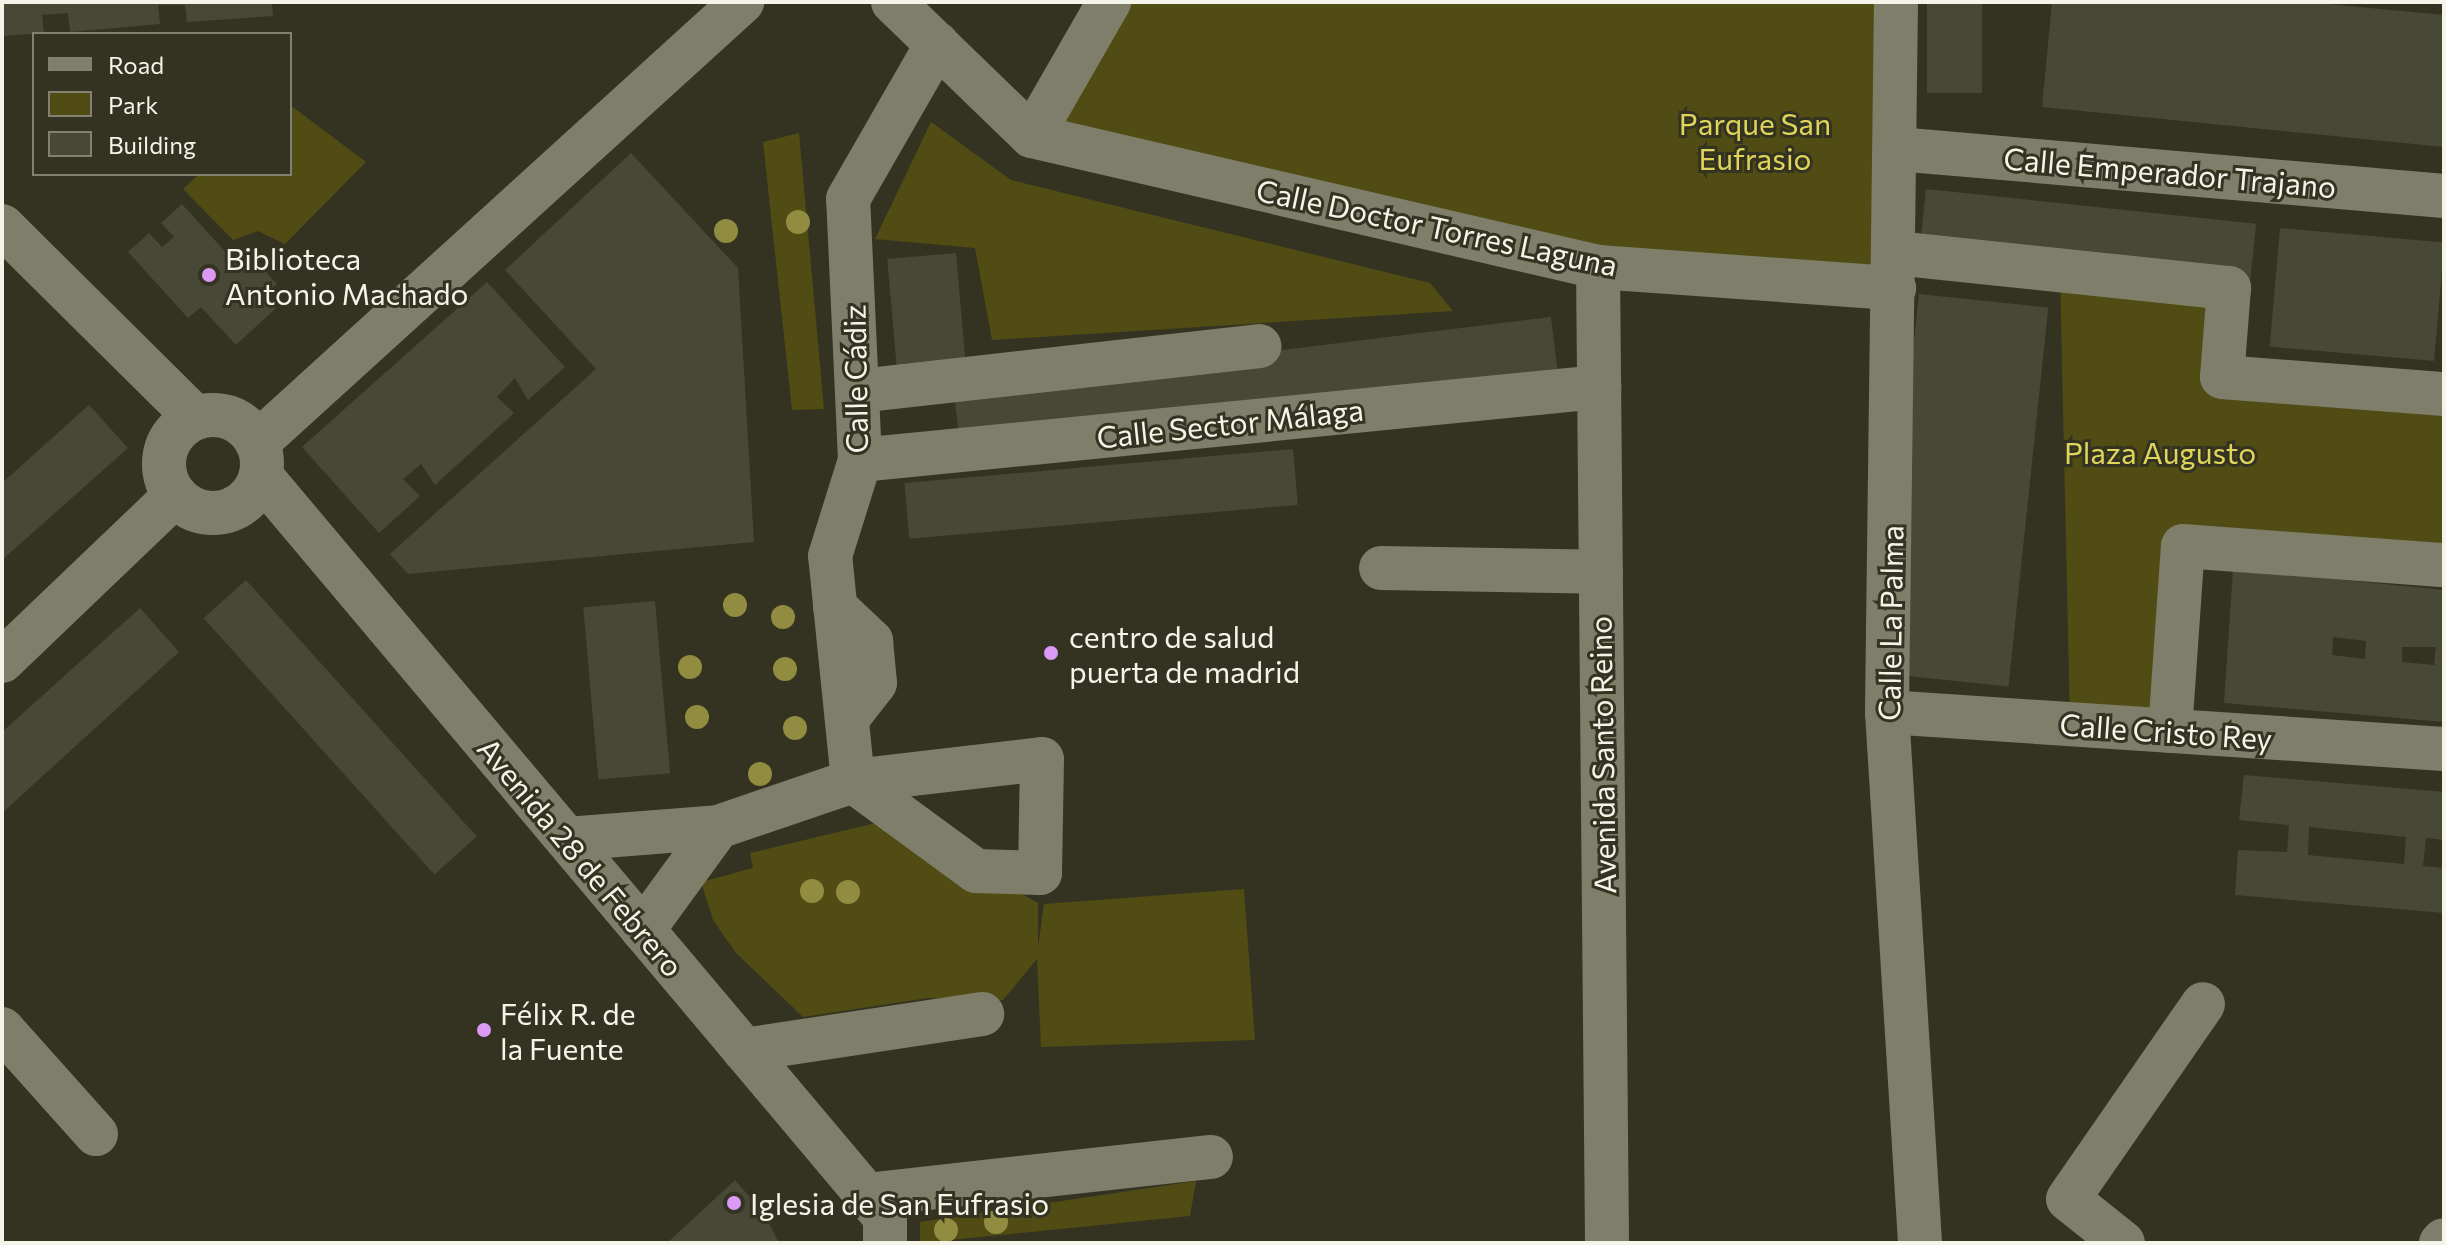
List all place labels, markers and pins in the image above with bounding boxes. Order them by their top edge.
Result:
place label: Biblioteca Antonio Machado [225,240,469,310]
marker: Biblioteca Antonio Machado [200,266,218,284]
place label: centro de salud puerta de madrid [1069,618,1300,688]
marker: centro de salud puerta de madrid [1040,642,1062,664]
place label: Félix R. de la Fuente [500,995,635,1066]
marker: Félix R. de la Fuente [475,1021,493,1039]
place label: Iglesia de San Eufrasio [750,1185,1049,1221]
marker: Iglesia de San Eufrasio [725,1194,743,1212]

